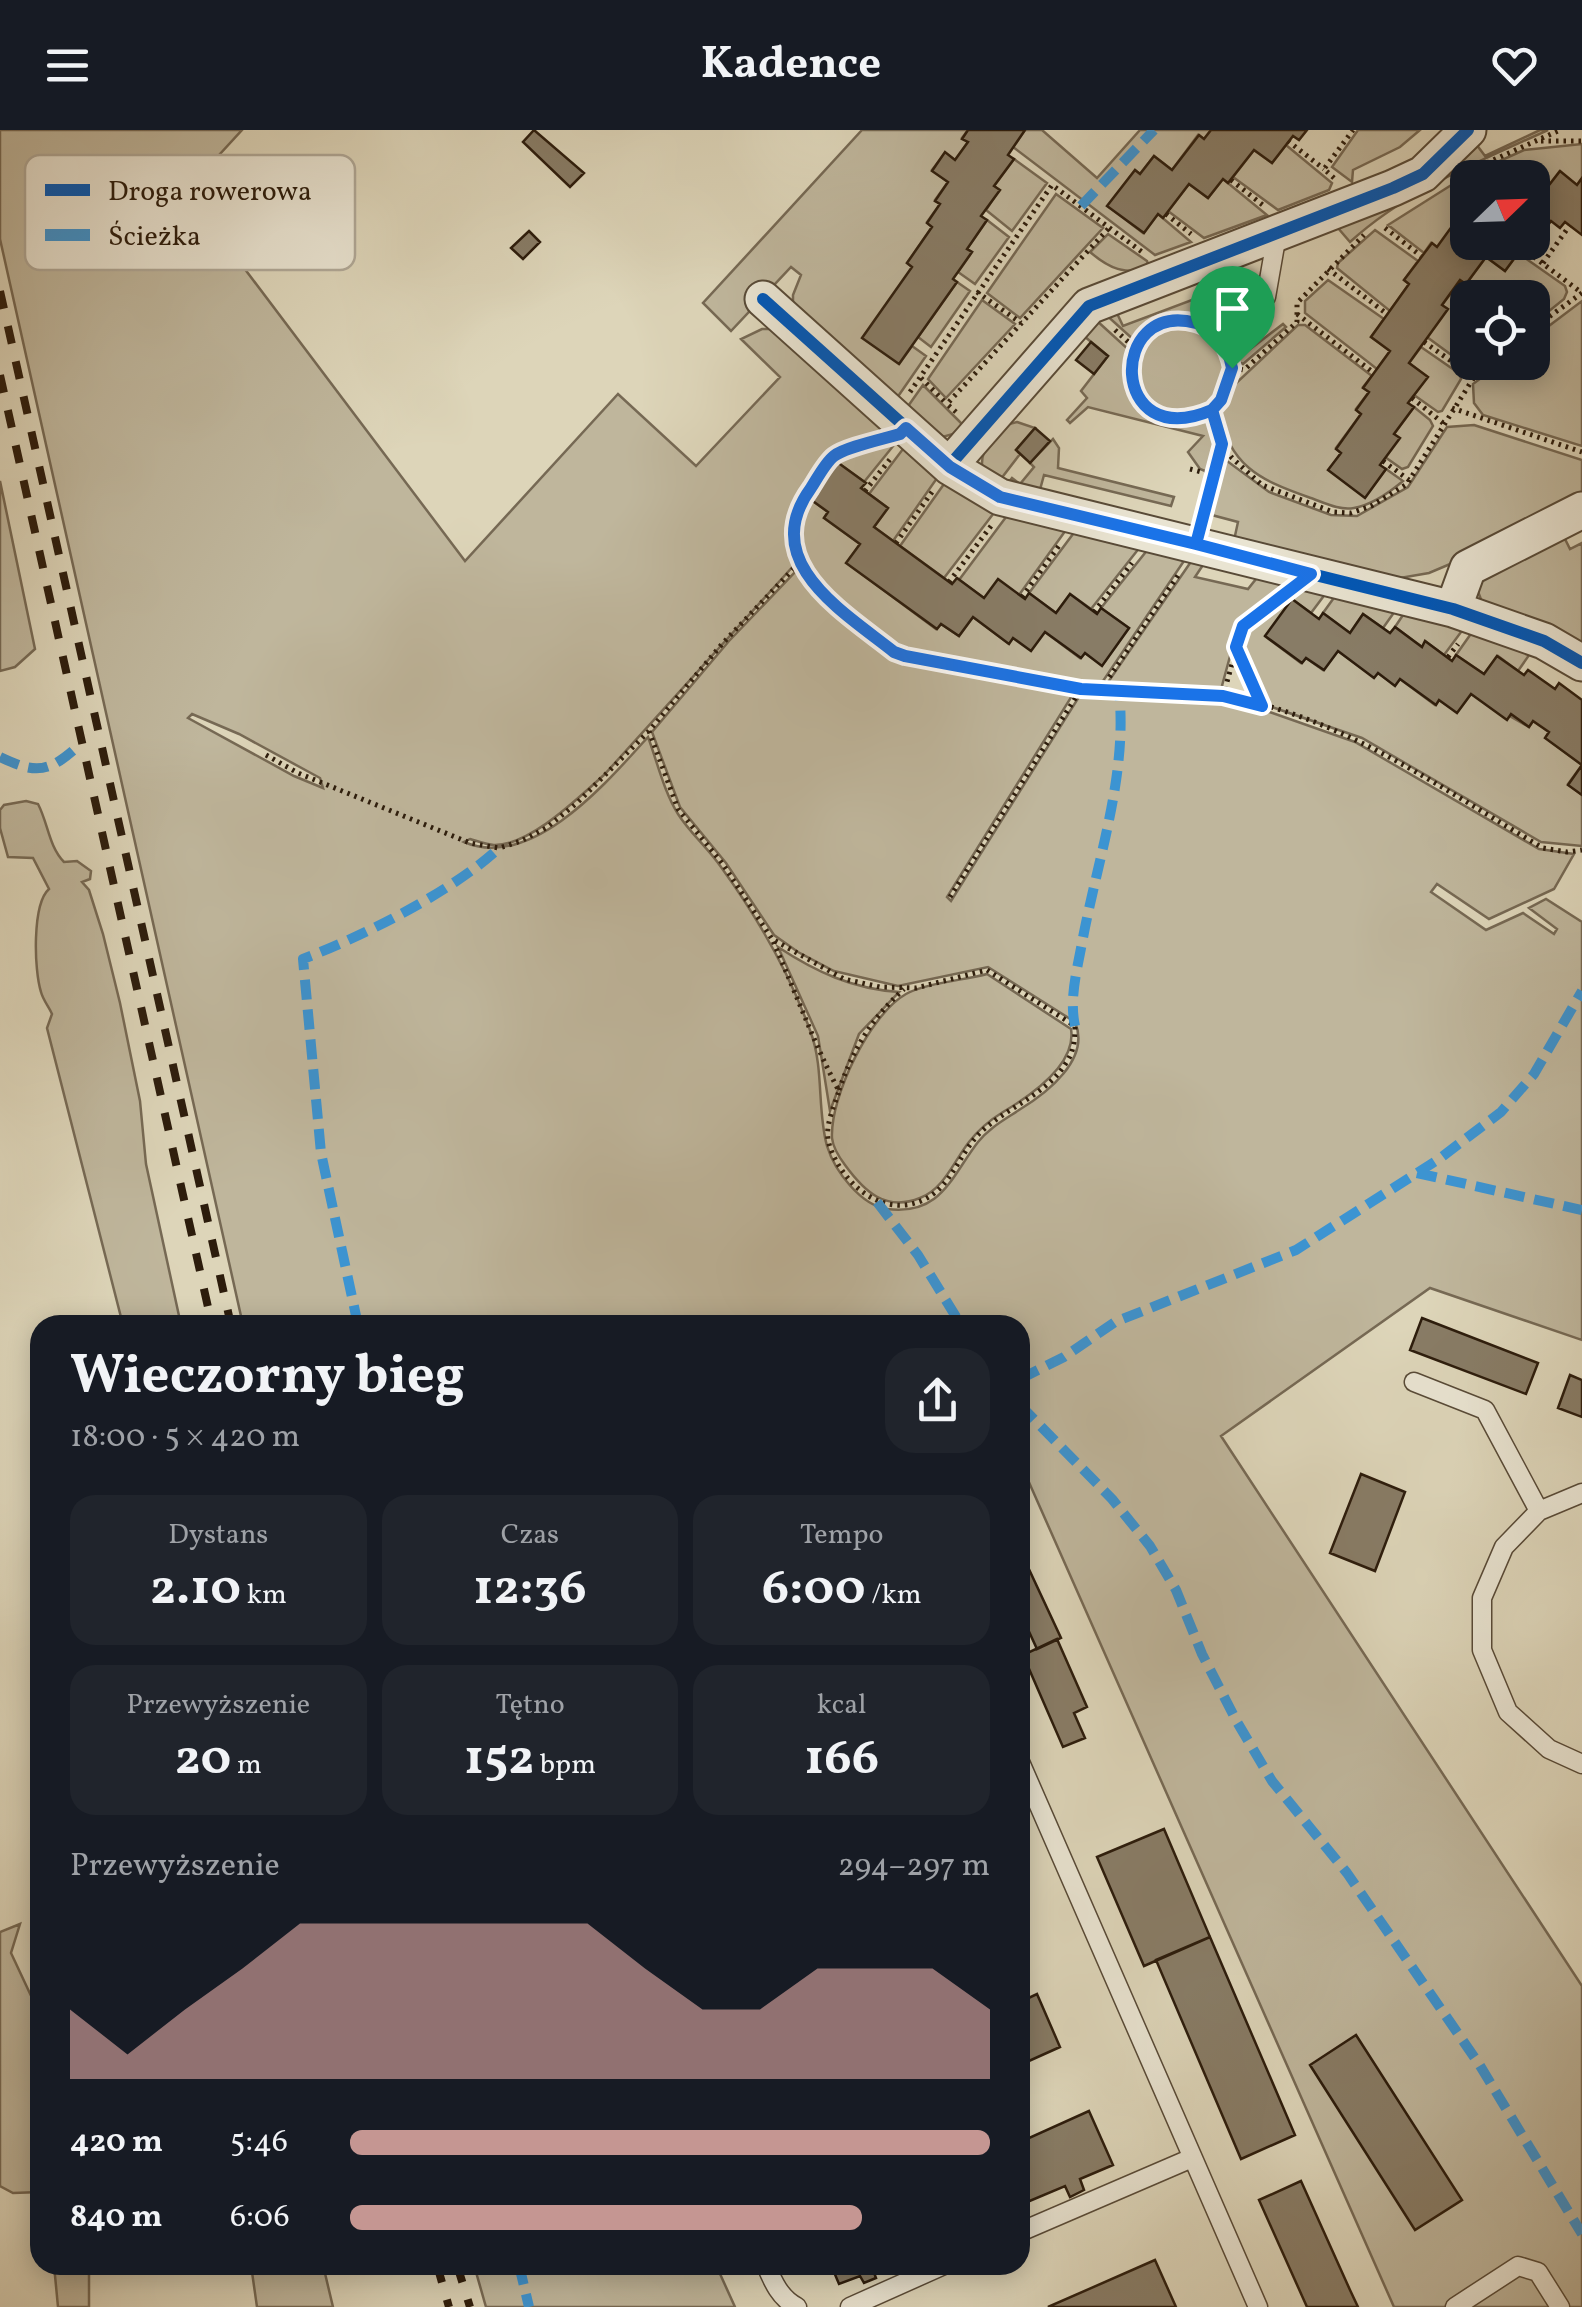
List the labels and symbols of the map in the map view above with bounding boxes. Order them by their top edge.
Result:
legend [25,155,355,270]
north arrow [1450,160,1550,260]
text: Droga rowerowa [108,173,312,212]
text: Ścieżka [108,218,201,257]
pin [1190,266,1275,369]

